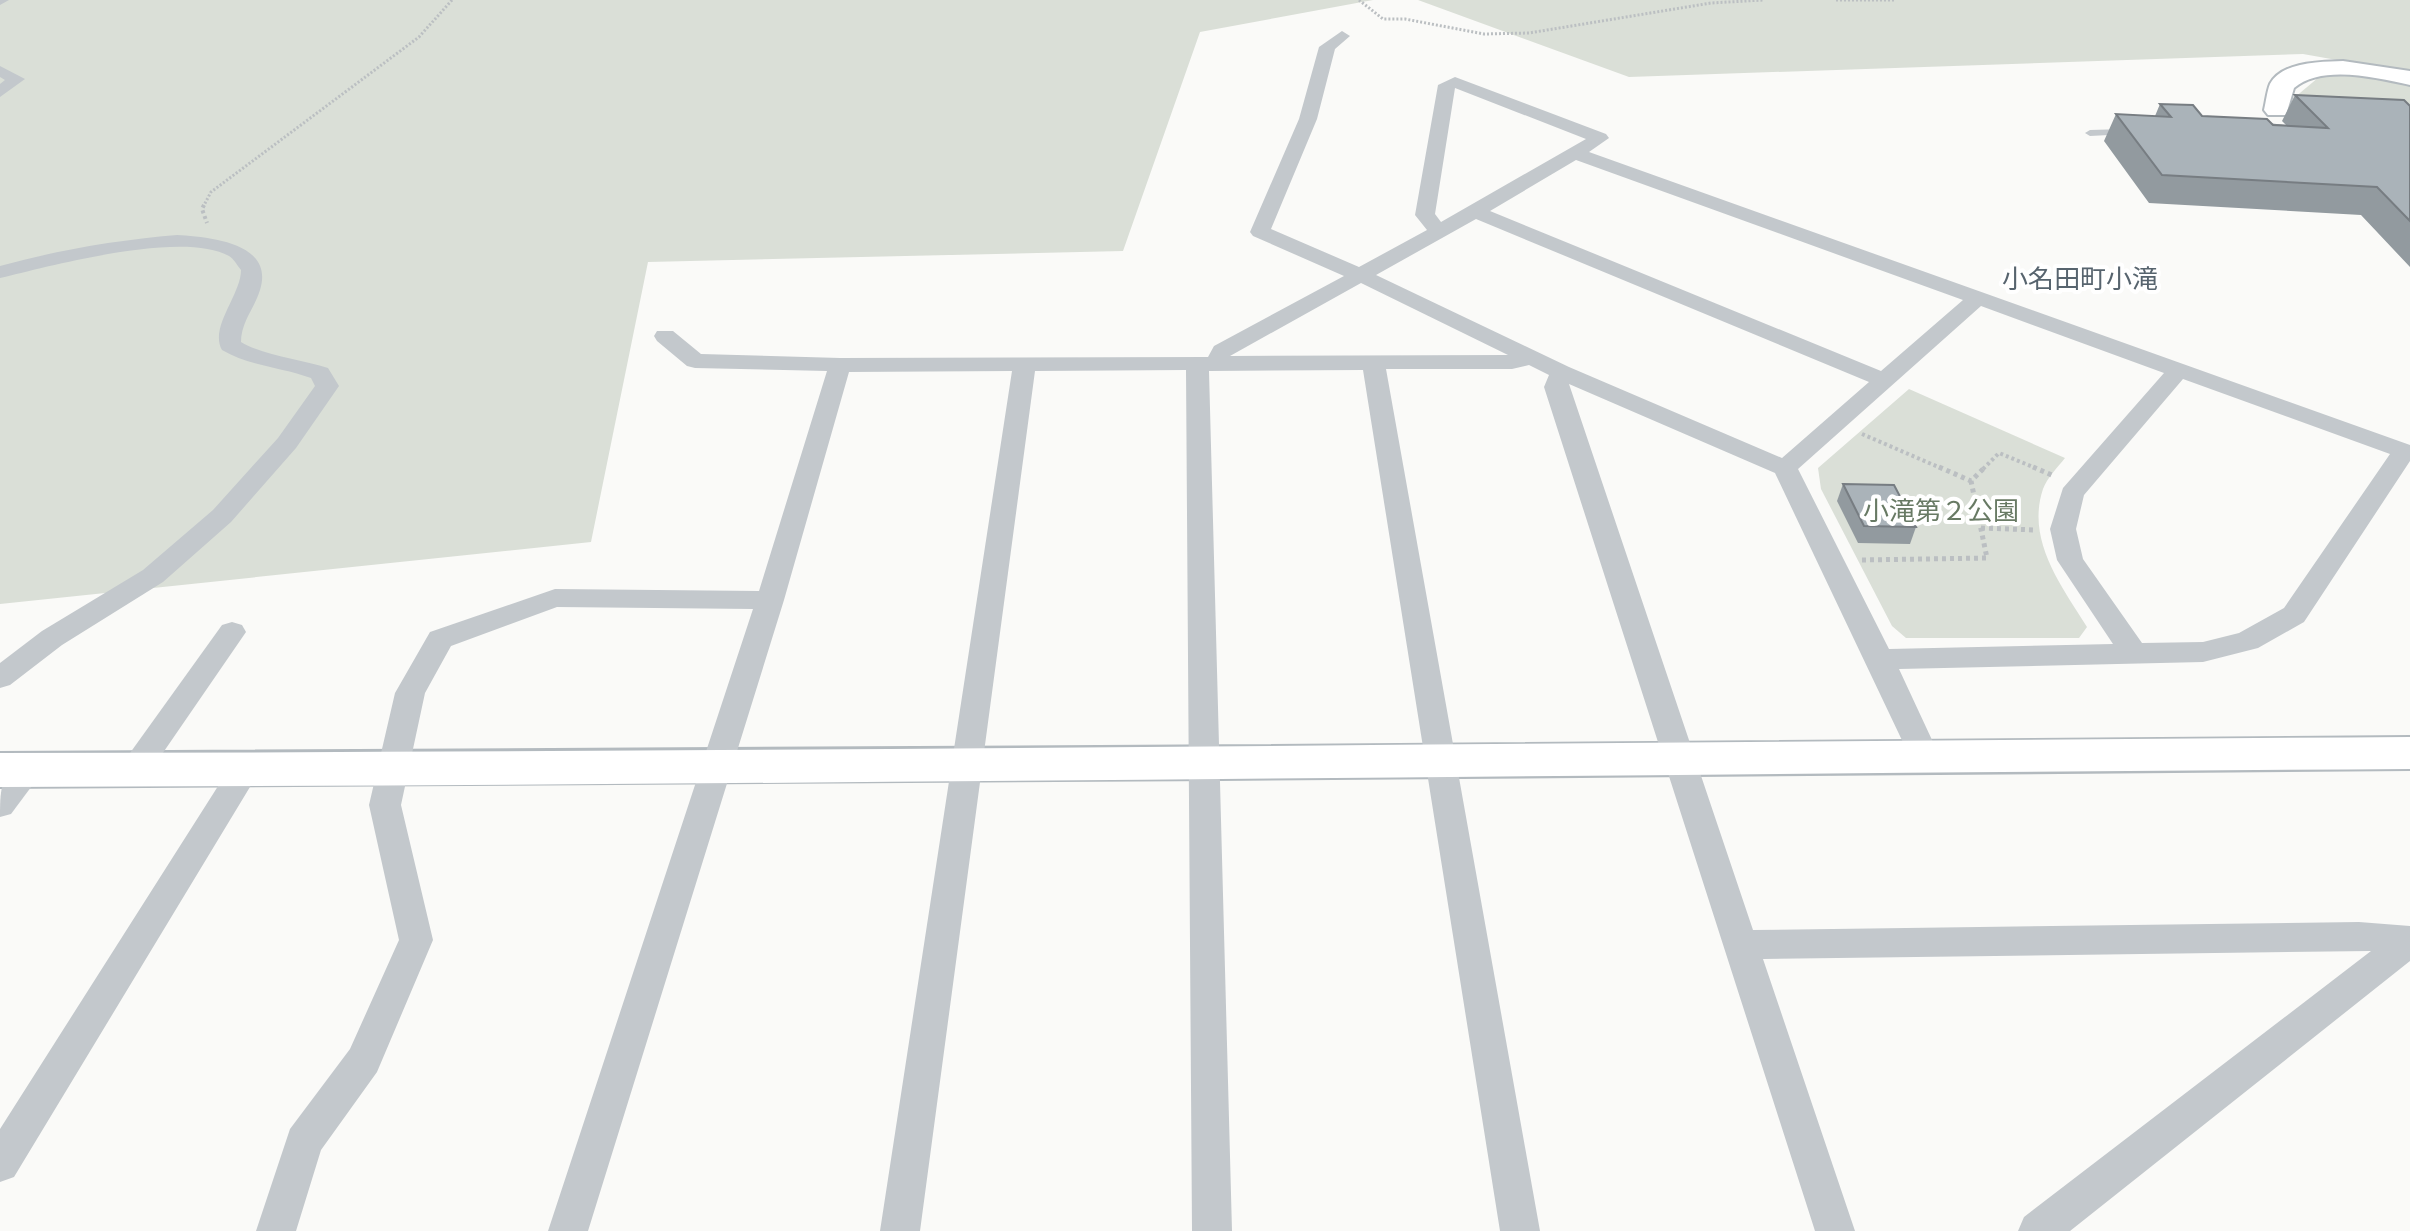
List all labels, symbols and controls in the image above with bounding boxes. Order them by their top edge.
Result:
district label: 小名田町小滝 [2002,262,2158,295]
park label: 小滝第２公園 [1863,494,2019,527]

